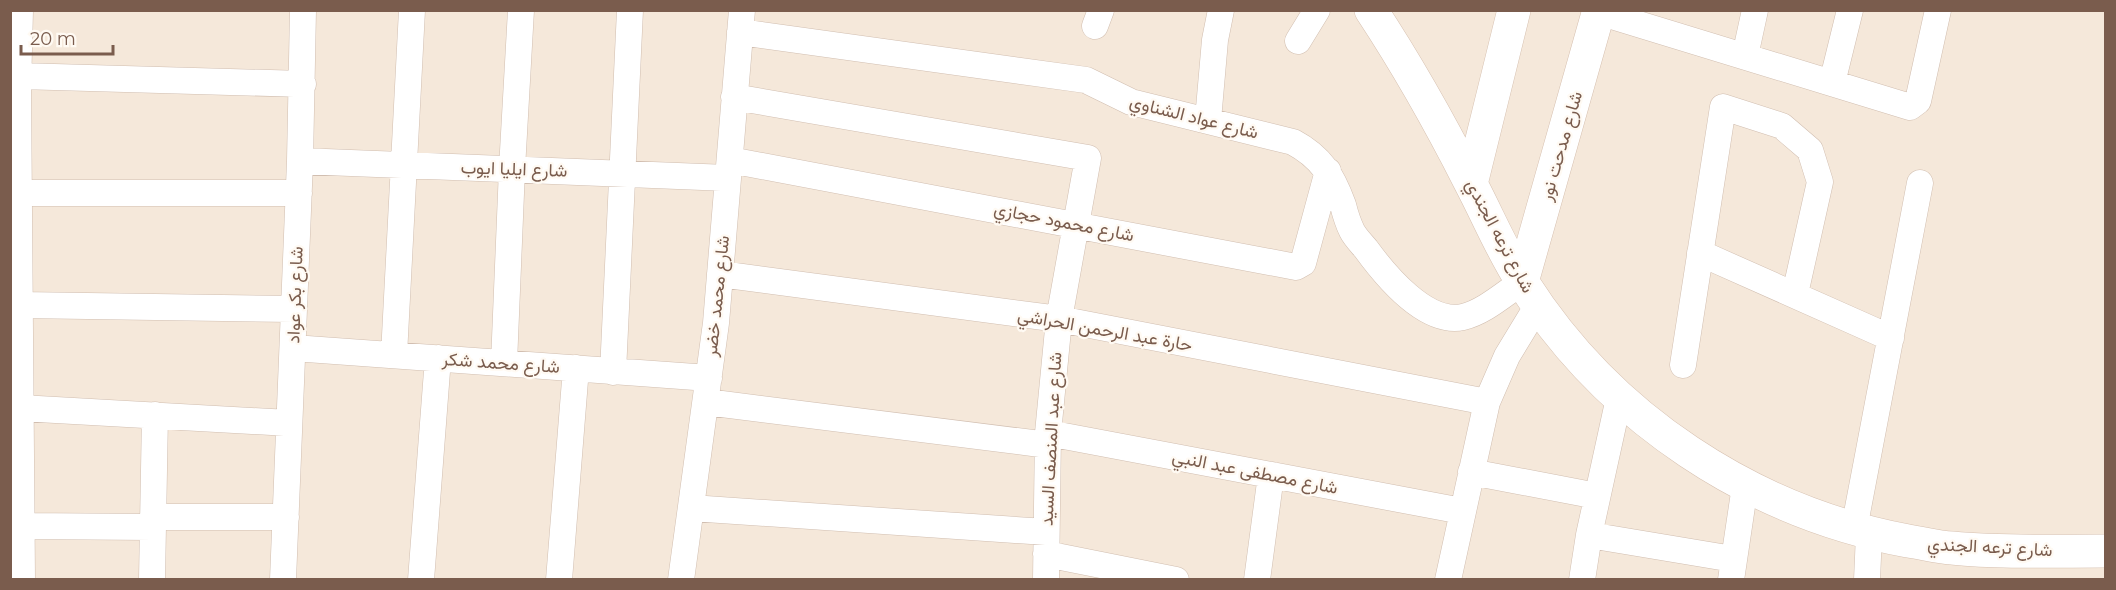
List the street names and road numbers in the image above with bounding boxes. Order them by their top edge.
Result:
street label: شارع مدحت نور [1535,89,1588,205]
street label: شارع عواد الشناوي [1126,90,1261,148]
street label: شارع ايليا ايوب [460,156,568,183]
street label: شارع ترعه الجندي [1457,175,1539,298]
street label: شارع محمود حجازي [991,198,1136,250]
street label: شارع محمد خضر [700,234,735,359]
street label: شارع بكر عواد [282,246,309,344]
street label: حارة عبد الرحمن الحراشي [1015,304,1194,360]
street label: شارع محمد شكر [440,348,560,379]
street label: شارع عبد المنصف السيد [1035,351,1068,527]
street label: شارع مصطفى عبد النبي [1169,445,1340,503]
street label: شارع ترعه الجندي [1927,533,2053,565]

